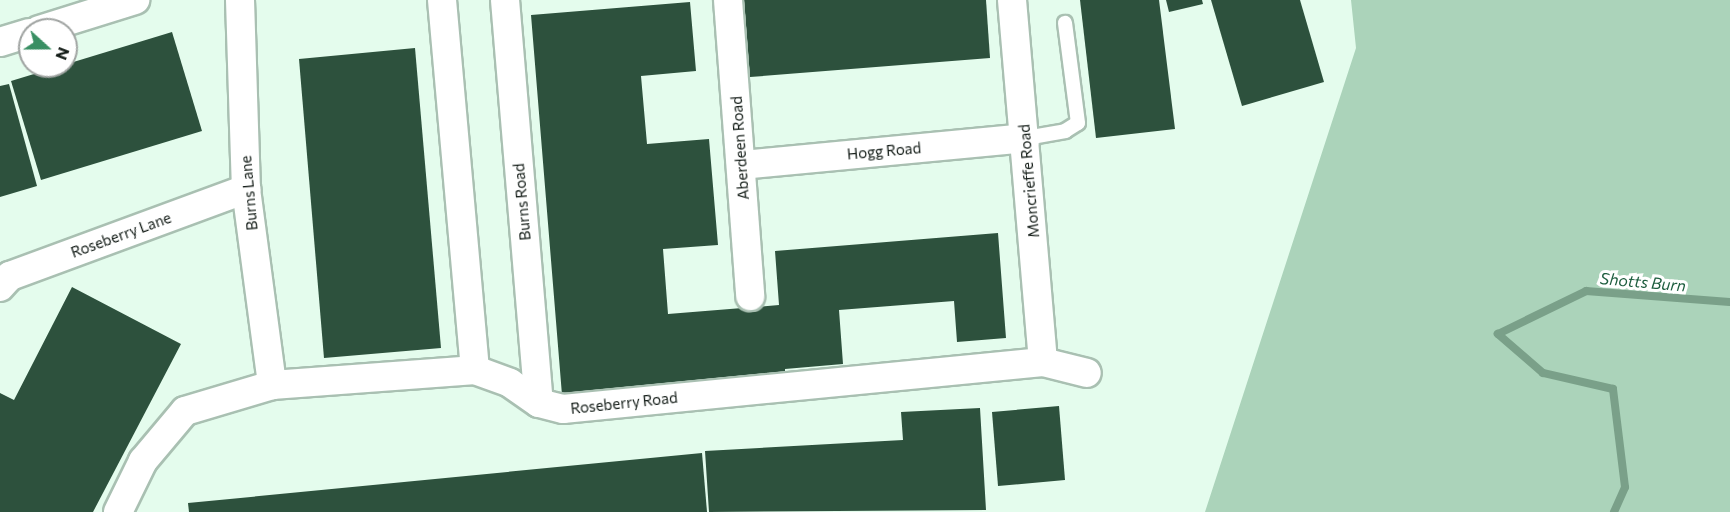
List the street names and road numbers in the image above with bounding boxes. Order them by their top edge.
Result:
street label: Aberdeen Road [727,96,753,200]
street label: Moncrieffe Road [1015,123,1043,239]
street label: Hogg Road [846,139,922,163]
street label: Burns Lane [237,155,261,231]
street label: Burns Road [510,163,534,241]
street label: Roseberry Lane [68,209,174,261]
street label: Roseberry Road [570,388,678,418]

